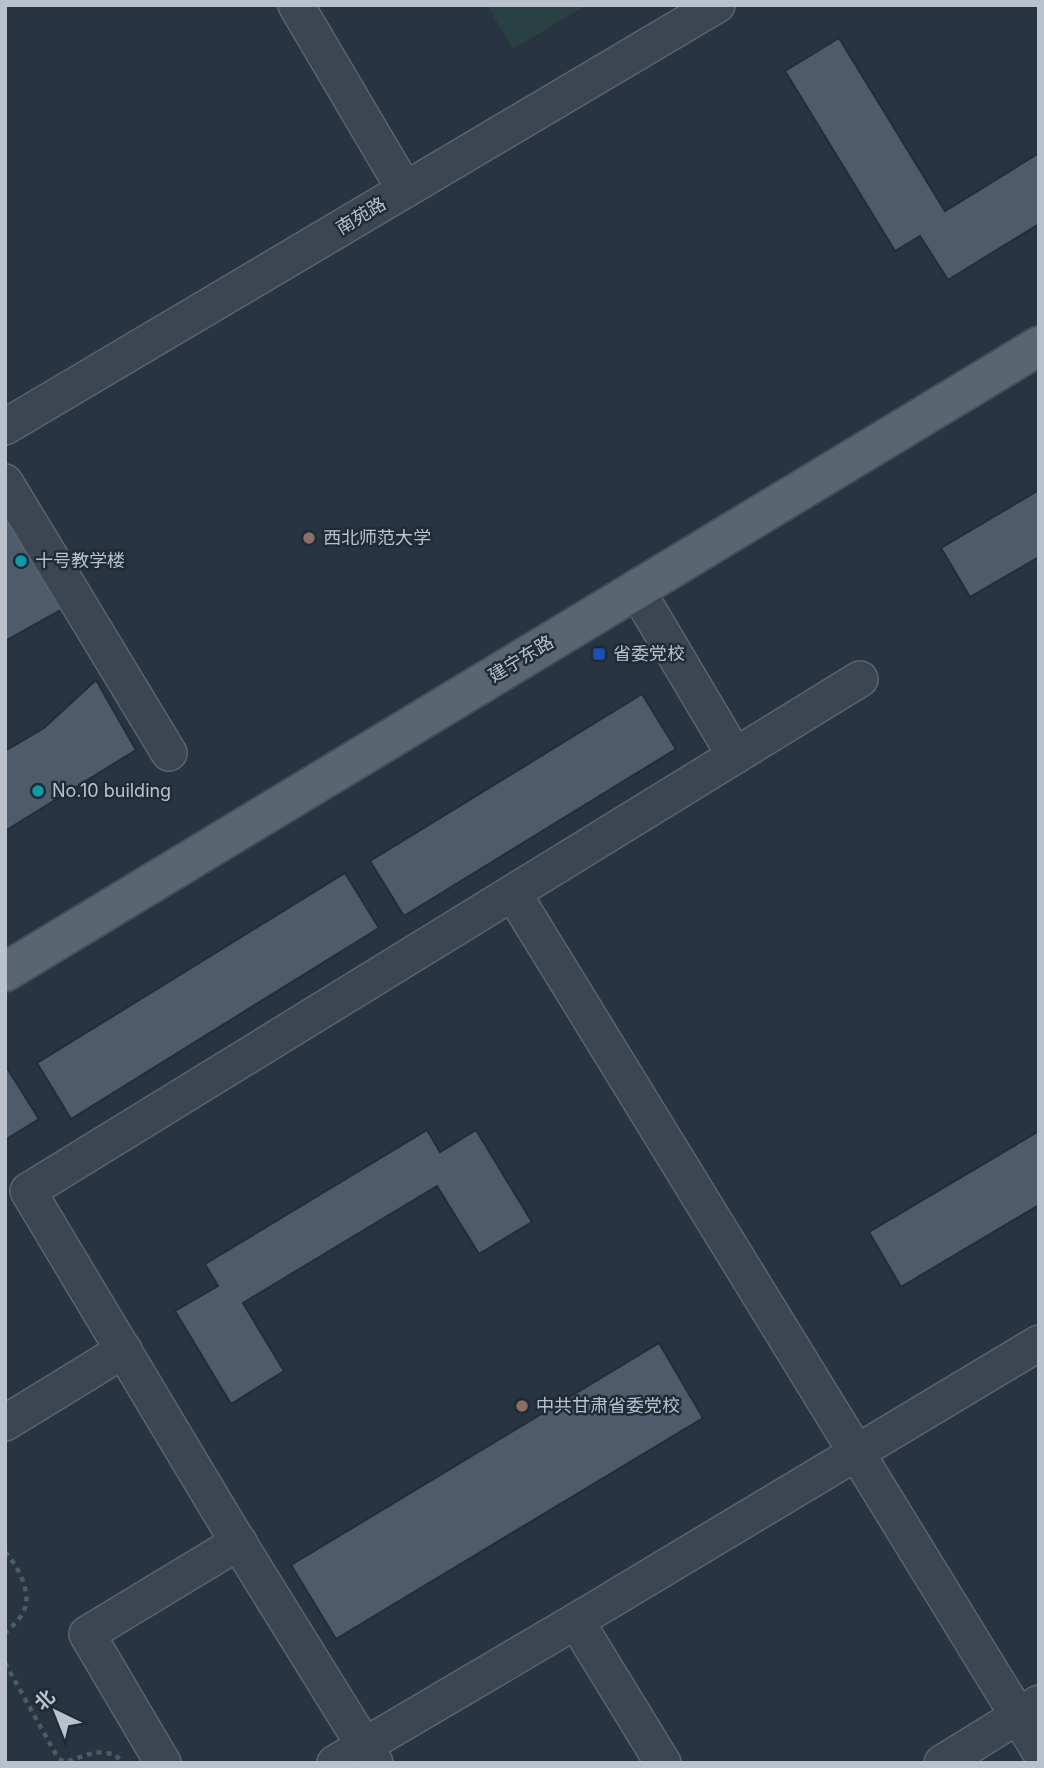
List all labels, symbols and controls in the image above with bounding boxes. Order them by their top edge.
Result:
street label: 南苑路 [332,193,389,238]
place label: 西北师范大学 [323,527,431,548]
marker: 西北师范大学 [301,530,317,546]
place label: 十号教学楼 [35,550,125,571]
marker: 十号教学楼 [13,553,29,569]
street label: 建宁东路 [484,631,557,686]
place label: 省委党校 [613,643,685,664]
marker: 省委党校 [591,646,607,662]
place label: No.10 building [52,780,171,801]
marker: No.10 building [30,783,46,799]
place label: 中共甘肃省委党校 [536,1395,680,1416]
marker: 中共甘肃省委党校 [514,1398,530,1414]
north arrow [21,1677,91,1747]
text: 北 [30,1685,60,1715]

